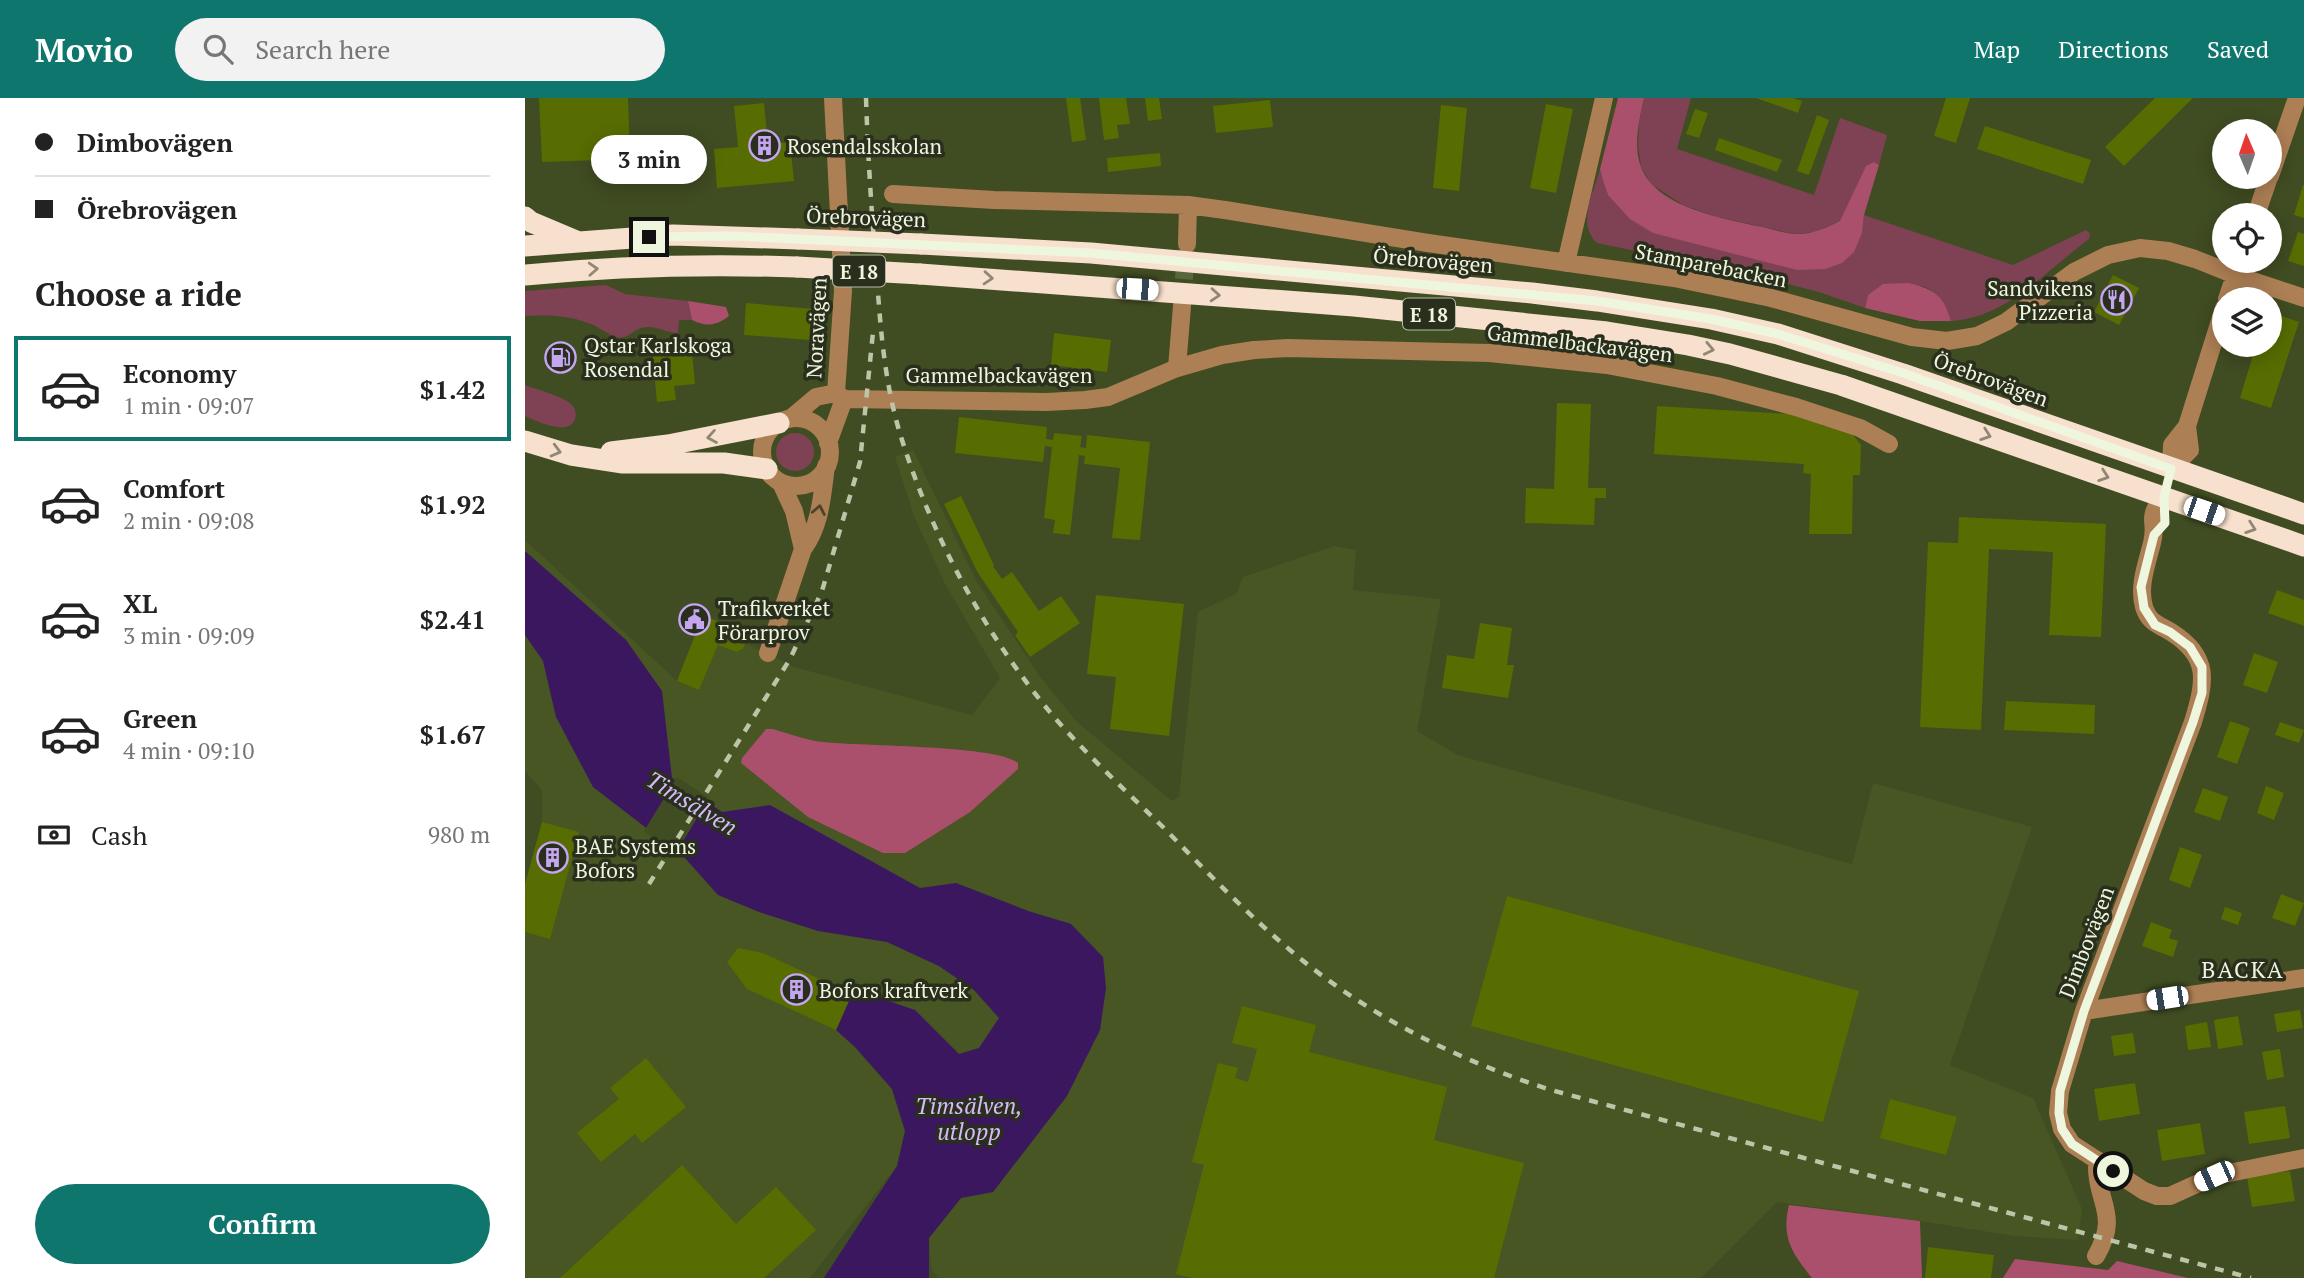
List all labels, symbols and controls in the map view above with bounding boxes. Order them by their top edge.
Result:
search box [175,18,665,81]
text: Movio [35,28,133,71]
icon: search [199,30,237,68]
text: Search here [255,32,390,66]
text: Map [1974,33,2020,65]
text: Directions [2058,33,2169,65]
text: Saved [2207,33,2269,65]
north arrow [2212,119,2282,189]
map controls [2212,119,2282,357]
text: Dimbovägen [77,125,233,159]
building icon: Rosendalsskolan [747,129,781,163]
place label: Rosendalsskolan [787,132,943,160]
callout: 3 min [591,136,707,184]
text: 3 min [618,144,680,175]
text: Örebrovägen [77,192,237,226]
street label: Örebrovägen [805,201,927,233]
button: locate [2212,203,2282,273]
route end [633,221,665,253]
street label: Stamparebacken [1633,237,1790,294]
street label: Örebrovägen [1372,241,1495,279]
road number: E 18 [833,256,885,286]
one-way arrow [588,262,599,277]
one-way arrow [983,270,994,285]
text: Choose a ride [35,273,242,315]
place label: Sandvikens Pizzeria [1987,274,2093,326]
street label: Noravägen [799,276,833,379]
car [1116,277,1159,301]
restaurant icon: Sandvikens Pizzeria [2099,283,2133,317]
one-way arrow [1210,287,1221,302]
button: layers [2212,287,2282,357]
road number: E 18 [1403,298,1455,330]
street label: Gammelbackavägen [1486,318,1675,368]
place label: Qstar Karlskoga Rosendal [584,331,732,383]
fuel station icon: Qstar Karlskoga Rosendal [544,340,578,374]
one-way arrow [1703,341,1715,356]
street label: Örebrovägen [1930,345,2053,413]
text: Economy [123,356,236,390]
icon: car [39,357,102,420]
street label: Gammelbackavägen [906,361,1093,389]
text: $1.42 [420,372,486,406]
text: 1 min · 09:07 [123,390,255,421]
one-way arrow [1979,427,1991,441]
one-way arrow [706,429,718,444]
one-way arrow [550,443,562,457]
one-way arrow [2097,468,2109,482]
text: Comfort [123,471,225,505]
icon: car [39,472,102,535]
text: $1.92 [420,487,486,521]
car [2181,494,2228,528]
one-way arrow [811,504,826,515]
text: 2 min · 09:08 [123,505,255,536]
one-way arrow [2245,520,2257,534]
text: XL [123,586,157,620]
icon: car [39,587,102,650]
place label: Trafikverket Förarprov [718,594,831,646]
text: $2.41 [420,602,486,636]
public building icon: Trafikverket Förarprov [678,603,712,637]
text: 3 min · 09:09 [123,620,255,651]
text: Green [123,701,197,735]
icon: car [39,702,102,765]
text: $1.67 [420,717,486,751]
text: 4 min · 09:10 [123,735,255,766]
water label: Timsälven [641,764,743,842]
icon: cash [35,816,73,854]
text: Cash [91,818,147,852]
text: 980 m [428,819,490,850]
place label: BAE Systems Bofors [575,832,696,884]
building icon: BAE Systems Bofors [535,841,569,875]
street label: Dimbovägen [2052,882,2120,1002]
district label: BACKA [2201,954,2285,985]
building icon: Bofors kraftverk [779,973,813,1007]
place label: Bofors kraftverk [819,976,968,1004]
car [2145,984,2190,1012]
water label: Timsälven, utlopp [915,1090,1023,1147]
route start [2097,1155,2129,1187]
car [2191,1158,2238,1194]
button: Confirm [35,1184,490,1264]

